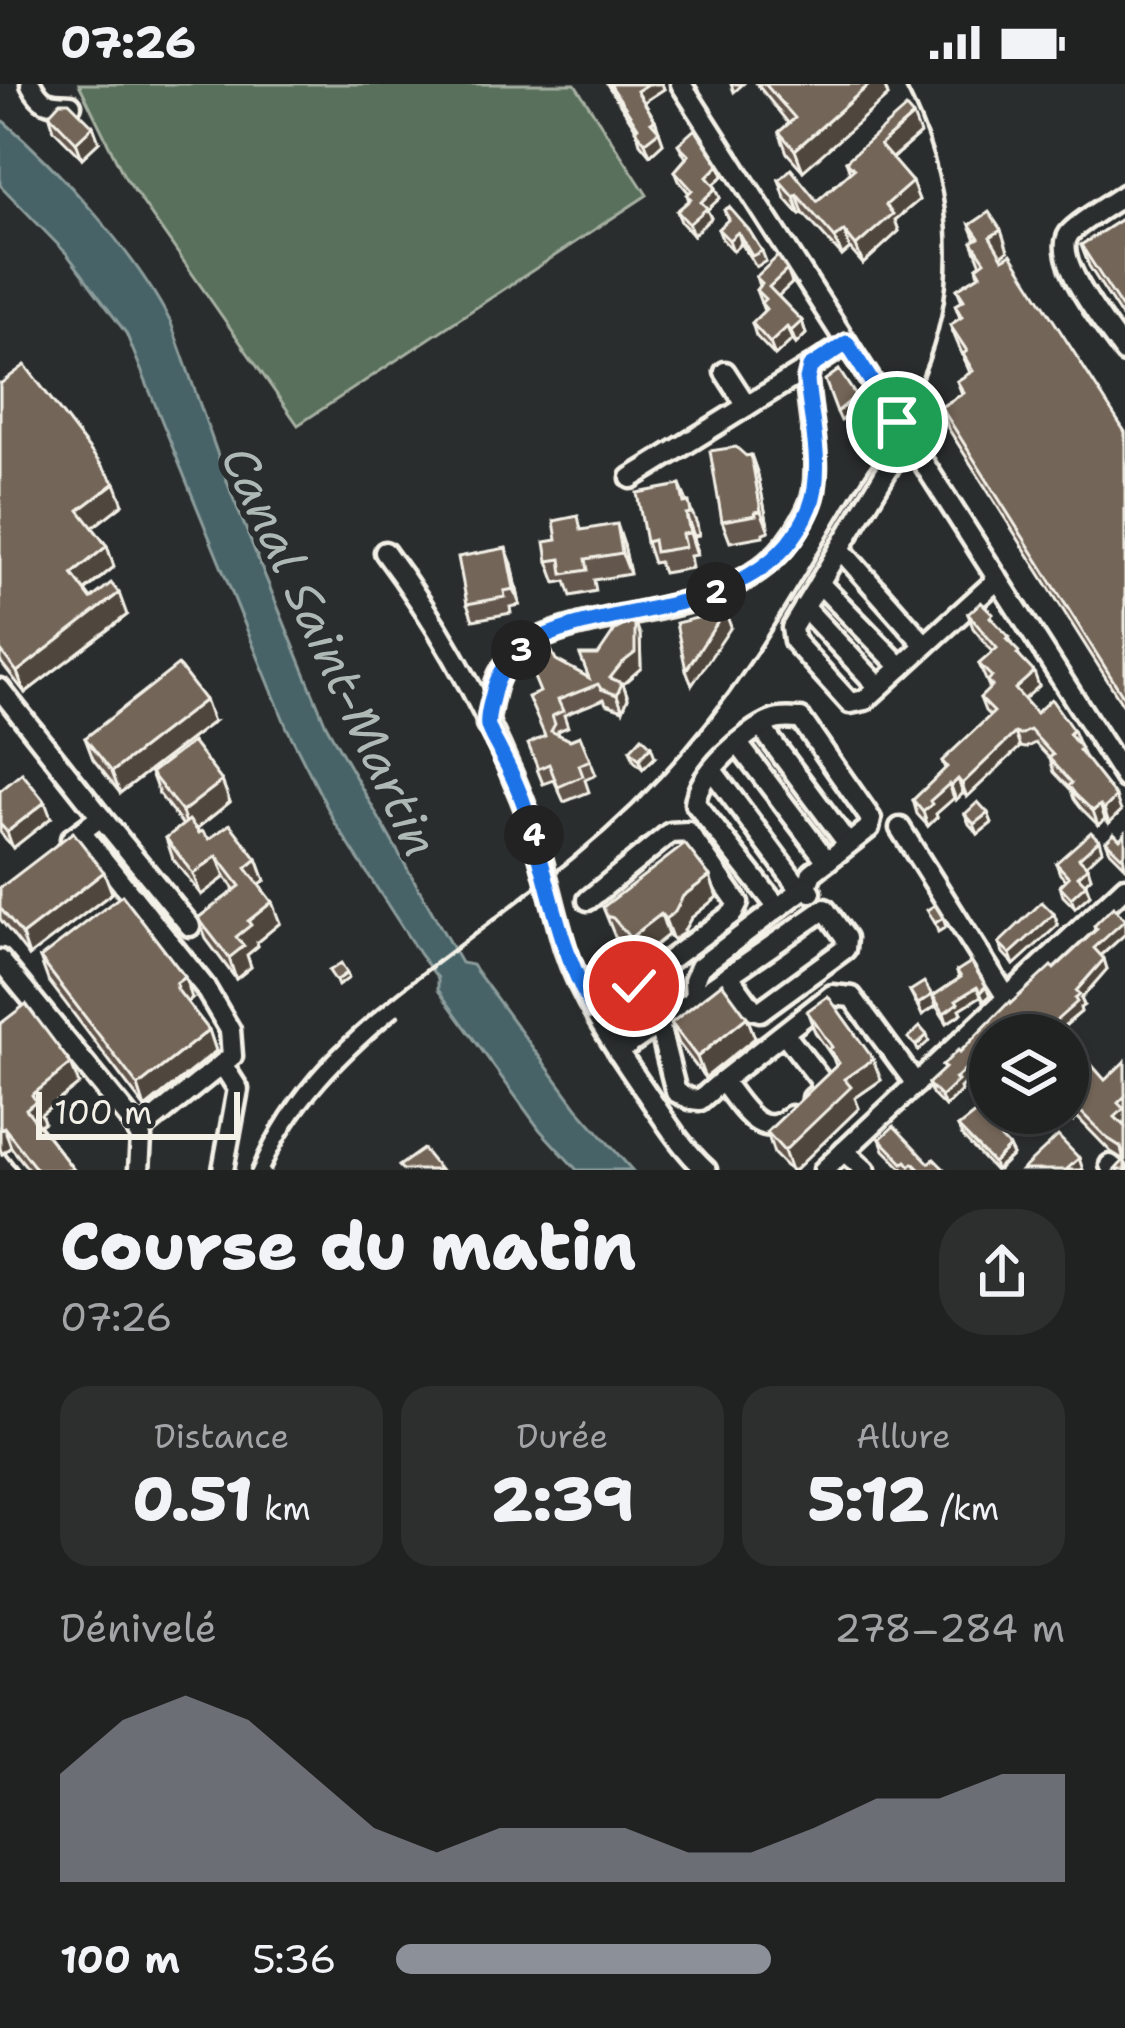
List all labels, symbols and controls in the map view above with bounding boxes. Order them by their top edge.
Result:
text: 07:26 [60,12,196,72]
pin [846,371,948,473]
icon: arrive [864,389,930,455]
water label: Canal Saint-Martin [207,435,453,867]
pin: 2 [686,562,746,622]
text: 2 [704,569,728,614]
pin: 3 [491,620,551,680]
text: 3 [509,627,533,672]
pin: 4 [504,805,564,865]
text: 4 [522,812,546,857]
pin [583,935,685,1037]
icon: check [601,953,667,1019]
map controls [969,1014,1089,1134]
button: layers [969,1014,1089,1134]
scale bar [36,1086,240,1139]
text: 100 m [54,1090,153,1135]
text: Course du matin [60,1202,636,1290]
button: share [939,1209,1065,1335]
text: 07:26 [60,1291,173,1343]
text: Distance [154,1414,289,1459]
text: Durée [517,1414,608,1459]
text: Allure [856,1414,951,1459]
text: 0.51 [132,1459,253,1539]
text: 2:39 [491,1459,634,1539]
text: 5:12 [808,1459,929,1539]
text: km [253,1486,311,1531]
text: /km [929,1486,999,1531]
text: Dénivelé [60,1602,217,1654]
text: 278–284 m [834,1602,1065,1654]
text: 100 m [60,1933,180,1985]
text: 5:36 [252,1933,337,1985]

